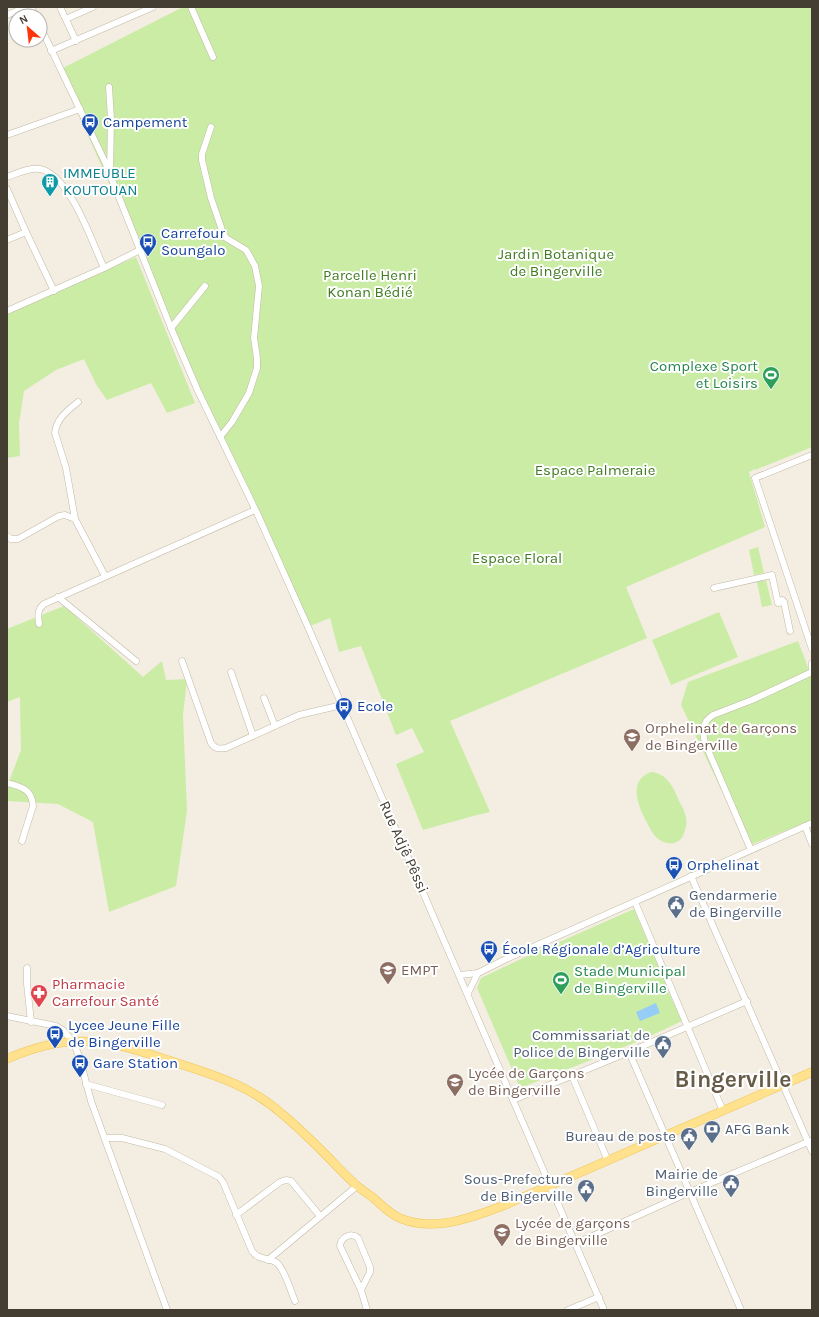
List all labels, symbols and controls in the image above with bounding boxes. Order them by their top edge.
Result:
north arrow [8,8,48,48]
text: N [17,12,30,27]
bus stop icon: Campement [80,112,100,137]
place label: Campement [103,113,188,131]
place label: IMMEUBLE KOUTOUAN [63,164,137,199]
building icon: IMMEUBLE KOUTOUAN [40,172,60,197]
place label: Carrefour Soungalo [161,224,226,259]
bus stop icon: Carrefour Soungalo [138,232,158,257]
park label: Jardin Botanique de Bingerville [498,245,614,280]
park label: Parcelle Henri Konan Bédié [323,266,417,301]
place label: Complexe Sport et Loisirs [650,357,758,392]
sports icon: Complexe Sport et Loisirs [761,365,781,390]
park label: Espace Palmeraie [535,461,655,479]
park label: Espace Floral [472,549,562,567]
bus stop icon: Ecole [334,696,354,721]
place label: Ecole [357,697,393,715]
place label: Orphelinat de Garçons de Bingerville [645,719,797,754]
school or university icon: Orphelinat de Garçons de Bingerville [622,727,642,752]
street label: Rue Adjê Pêssi [376,798,432,896]
bus stop icon: Orphelinat [664,855,684,880]
place label: Orphelinat [687,856,760,874]
place label: Gendarmerie de Bingerville [689,886,782,921]
public building icon: Gendarmerie de Bingerville [666,894,686,919]
bus stop icon: École Régionale d’Agriculture [479,939,499,964]
place label: École Régionale d’Agriculture [502,940,701,958]
school or university icon: EMPT [378,960,398,985]
place label: EMPT [401,961,438,979]
place label: Stade Municipal de Bingerville [574,962,686,997]
sports icon: Stade Municipal de Bingerville [551,970,571,995]
place label: Pharmacie Carrefour Santé [52,975,159,1010]
pharmacy icon: Pharmacie Carrefour Santé [29,983,49,1008]
place label: Lycee Jeune Fille de Bingerville [68,1016,180,1051]
bus stop icon: Lycee Jeune Fille de Bingerville [45,1024,65,1049]
place label: Commissariat de Police de Bingerville [513,1026,650,1061]
public building icon: Commissariat de Police de Bingerville [653,1034,673,1059]
bus stop icon: Gare Station [70,1053,90,1078]
place label: Gare Station [93,1054,178,1072]
place label: Lycée de Garçons de Bingerville [468,1064,585,1099]
district label: Bingerville [674,1066,792,1093]
school or university icon: Lycée de Garçons de Bingerville [445,1072,465,1097]
bank icon: AFG Bank [702,1119,722,1144]
place label: AFG Bank [725,1120,790,1138]
public building icon: Bureau de poste [679,1126,699,1151]
place label: Bureau de poste [565,1127,676,1145]
place label: Mairie de Bingerville [645,1165,718,1200]
place label: Sous-Prefecture de Bingerville [464,1170,573,1205]
public building icon: Mairie de Bingerville [721,1173,741,1198]
public building icon: Sous-Prefecture de Bingerville [576,1178,596,1203]
place label: Lycée de garçons de Bingerville [515,1214,630,1249]
school or university icon: Lycée de garçons de Bingerville [492,1222,512,1247]

